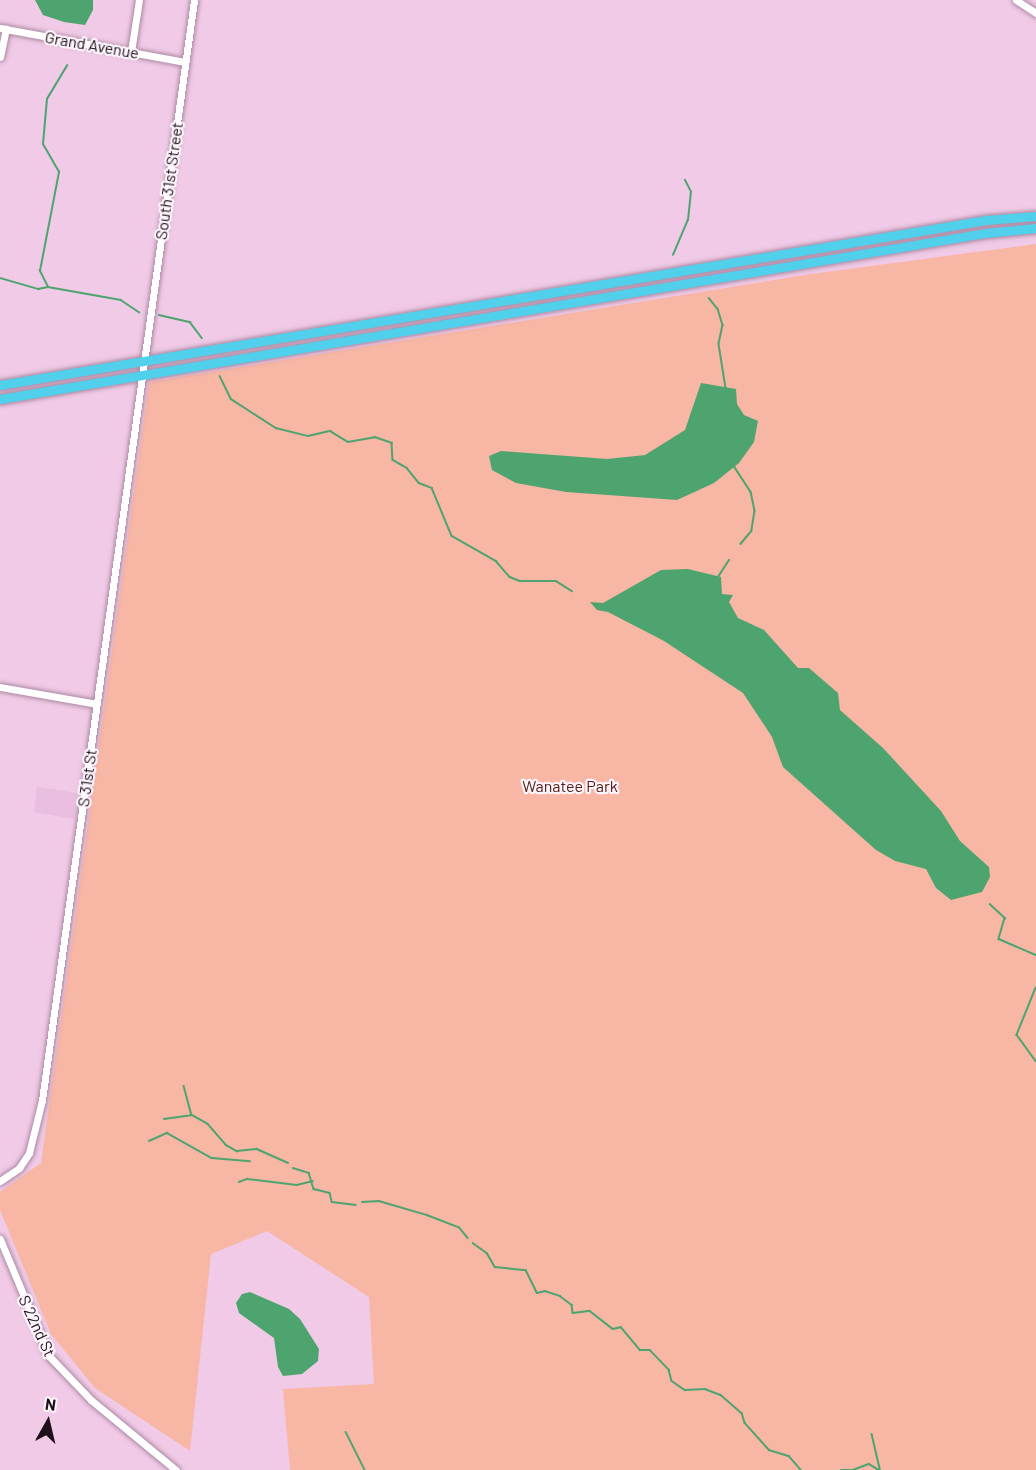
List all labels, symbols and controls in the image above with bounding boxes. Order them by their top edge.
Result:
street label: Grand Avenue [44,27,140,63]
street label: South 31st Street [151,121,187,241]
street label: S 31st St [73,748,101,808]
park label: Wanatee Park [522,776,618,796]
street label: S 22nd St [14,1292,60,1360]
north arrow [18,1392,78,1452]
text: N [44,1394,57,1414]

